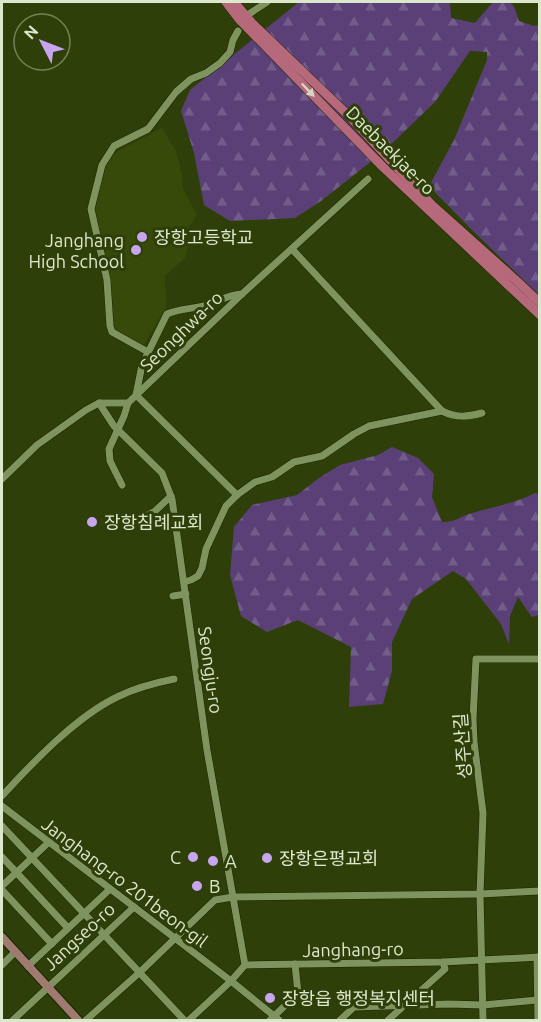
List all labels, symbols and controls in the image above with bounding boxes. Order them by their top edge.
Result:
north arrow [12,12,72,72]
text: N [20,22,42,42]
one-way arrow [301,83,315,97]
street label: Daebaekjae-ro [343,102,439,198]
place label: 장항고등학교 [154,227,253,247]
place label: Janghang High School [28,230,124,271]
marker: 장항고등학교 [135,230,149,244]
marker: Janghang High School [129,243,143,257]
street label: Seonghwa-ro [136,287,226,375]
place label: 장항침례교회 [104,512,203,532]
marker: 장항침례교회 [85,515,99,529]
street label: Seongju-ro [195,625,227,715]
street label: 성주산길 [450,712,474,780]
street label: Janghang-ro 201beon-gil [38,813,212,951]
place label: C [170,847,181,867]
place label: 장항은평교회 [279,848,378,868]
marker: C [186,850,200,864]
place label: A [225,851,237,871]
marker: 장항은평교회 [260,851,274,865]
marker: A [206,854,220,868]
place label: B [209,876,220,896]
marker: B [190,879,204,893]
street label: Jangseo-ro [39,898,119,974]
street label: Janghang-ro [302,938,404,960]
place label: 장항읍 행정복지센터 [282,988,435,1008]
marker: 장항읍 행정복지센터 [263,991,277,1005]

